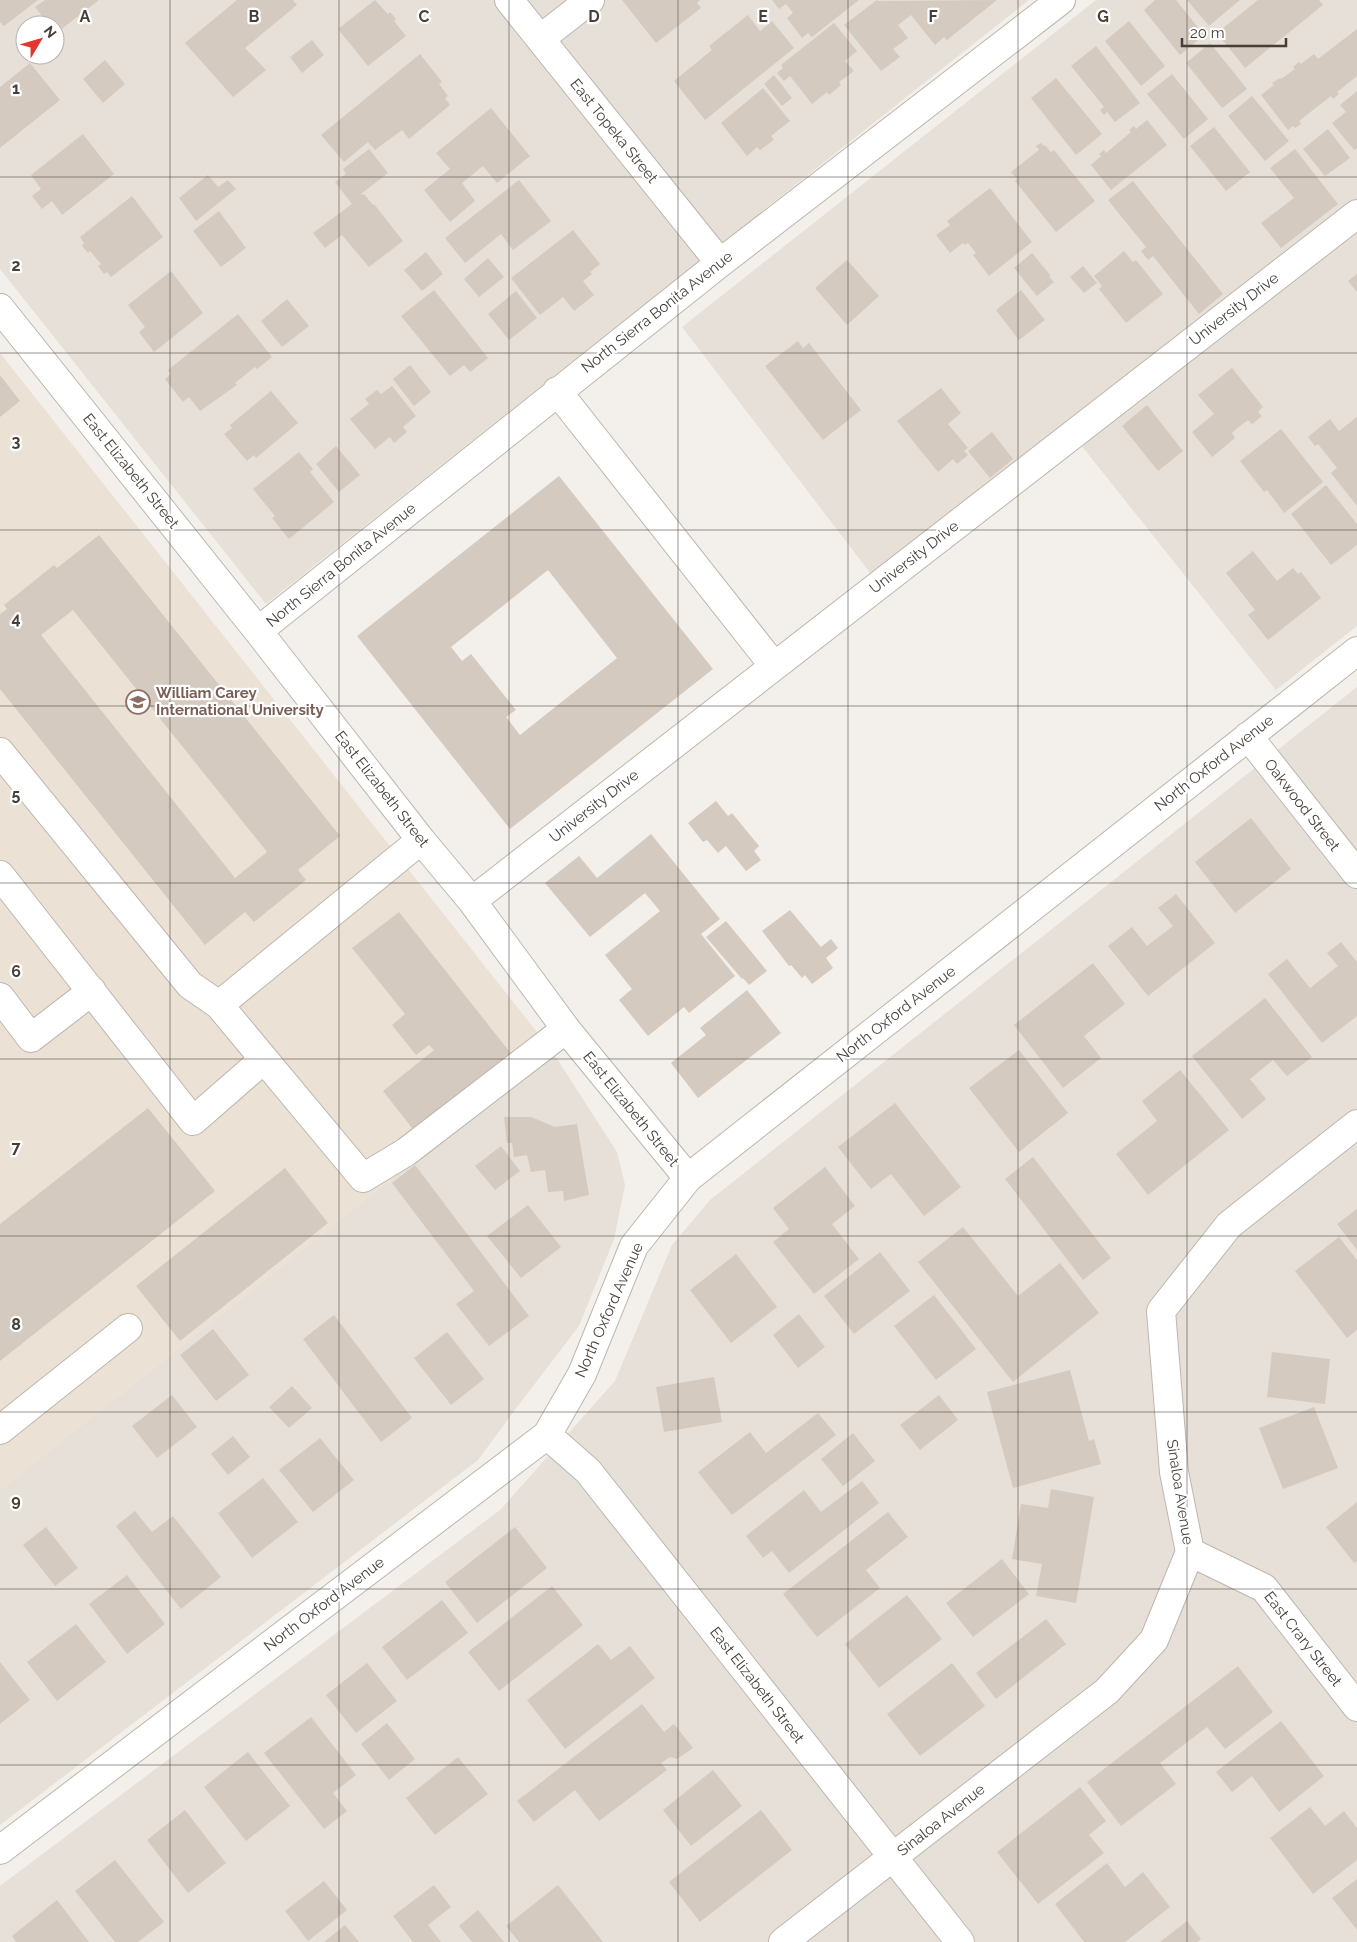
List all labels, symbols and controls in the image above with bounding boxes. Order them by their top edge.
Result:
text: A [80,7,91,26]
text: B [249,7,260,26]
text: C [419,7,430,26]
text: D [588,7,600,26]
text: E [758,7,768,26]
text: F [928,7,938,26]
text: G [1097,7,1109,26]
north arrow [15,15,65,65]
scale bar [1182,15,1286,47]
text: N [41,23,60,41]
text: 20 m [1190,24,1225,42]
street label: East Topeka Street [566,75,662,187]
text: 1 [12,79,20,98]
street label: North Sierra Bonita Avenue [578,247,736,377]
text: 2 [11,256,21,275]
street label: University Drive [1186,269,1282,349]
street label: East Elizabeth Street [79,410,183,532]
text: 3 [12,432,21,451]
street label: North Sierra Bonita Avenue [263,499,419,631]
street label: University Drive [866,517,962,597]
text: 4 [11,609,21,628]
place label: William Carey International University [156,684,324,719]
school or university icon: William Carey International University [125,689,151,715]
street label: North Oxford Avenue [1151,711,1277,815]
street label: East Elizabeth Street [331,727,433,851]
street label: Oakwood Street [1260,755,1344,855]
street label: University Drive [546,766,642,846]
text: 5 [12,785,21,804]
text: 6 [11,962,21,981]
street label: North Oxford Avenue [833,962,959,1066]
street label: East Elizabeth Street [579,1048,683,1170]
text: 7 [12,1138,21,1157]
street label: North Oxford Avenue [571,1240,647,1380]
text: 8 [11,1315,21,1334]
street label: Sinaloa Avenue [1163,1438,1197,1546]
text: 9 [11,1491,21,1510]
street label: North Oxford Avenue [260,1553,388,1655]
street label: East Crary Street [1260,1588,1346,1690]
street label: East Elizabeth Street [706,1623,808,1747]
street label: Sinaloa Avenue [894,1780,989,1860]

